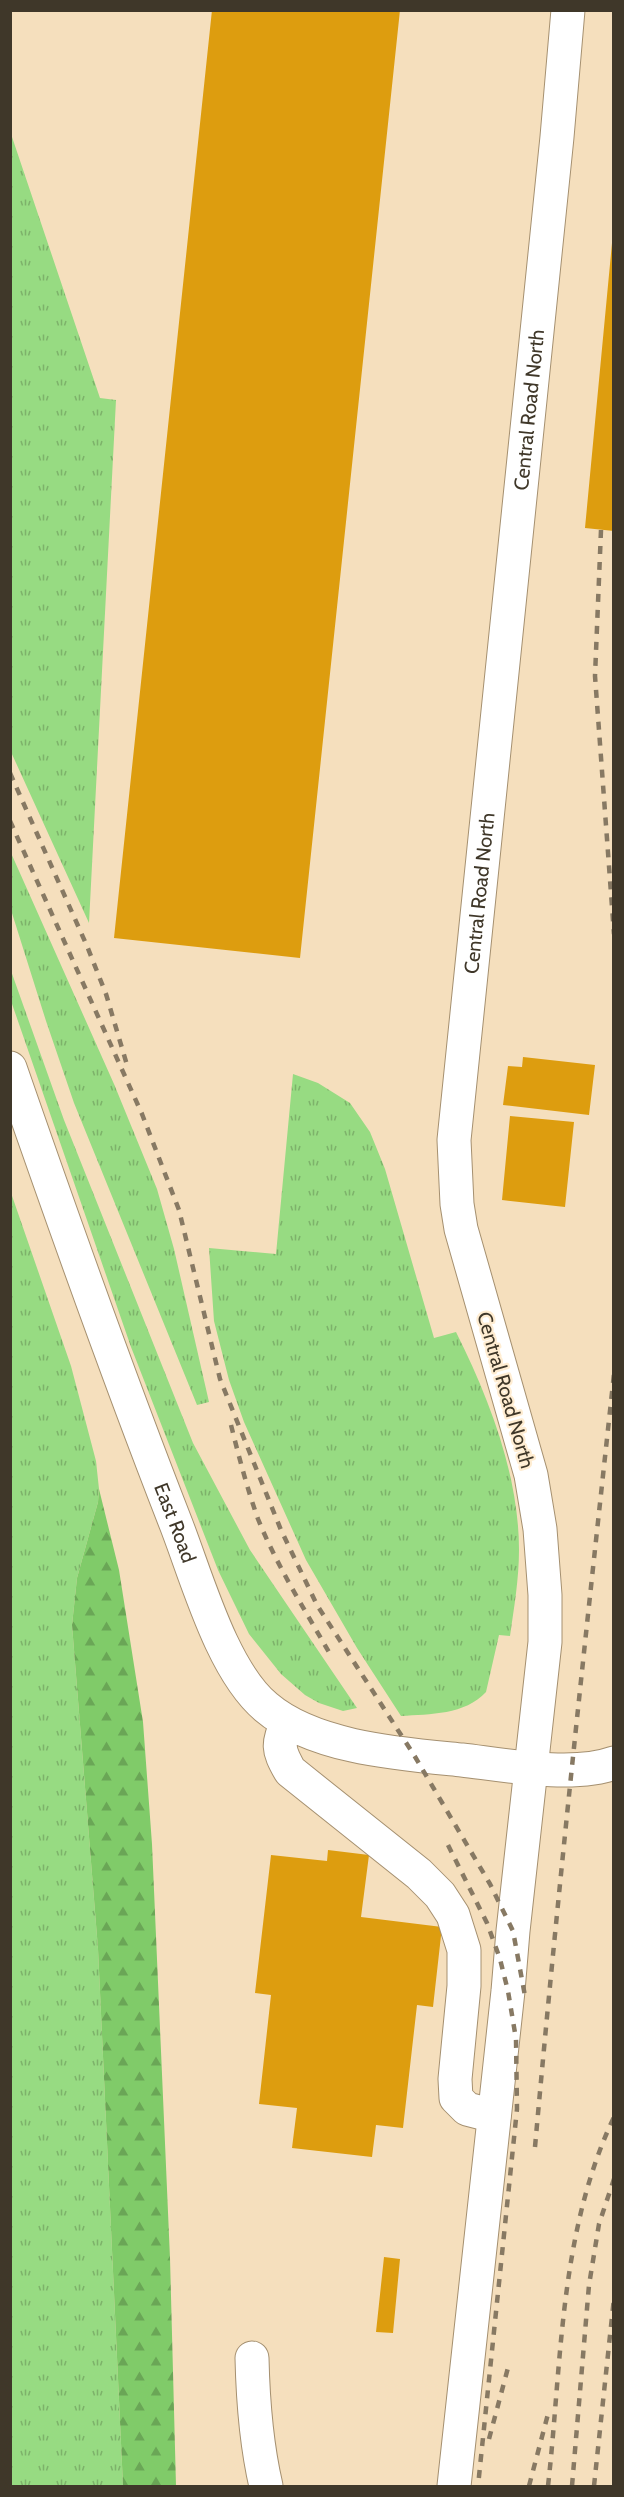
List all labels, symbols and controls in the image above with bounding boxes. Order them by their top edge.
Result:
street label: Central Road North [509,328,549,492]
street label: Central Road North [459,812,500,975]
street label: Central Road North [472,1309,540,1471]
street label: East Road [149,1479,201,1566]

